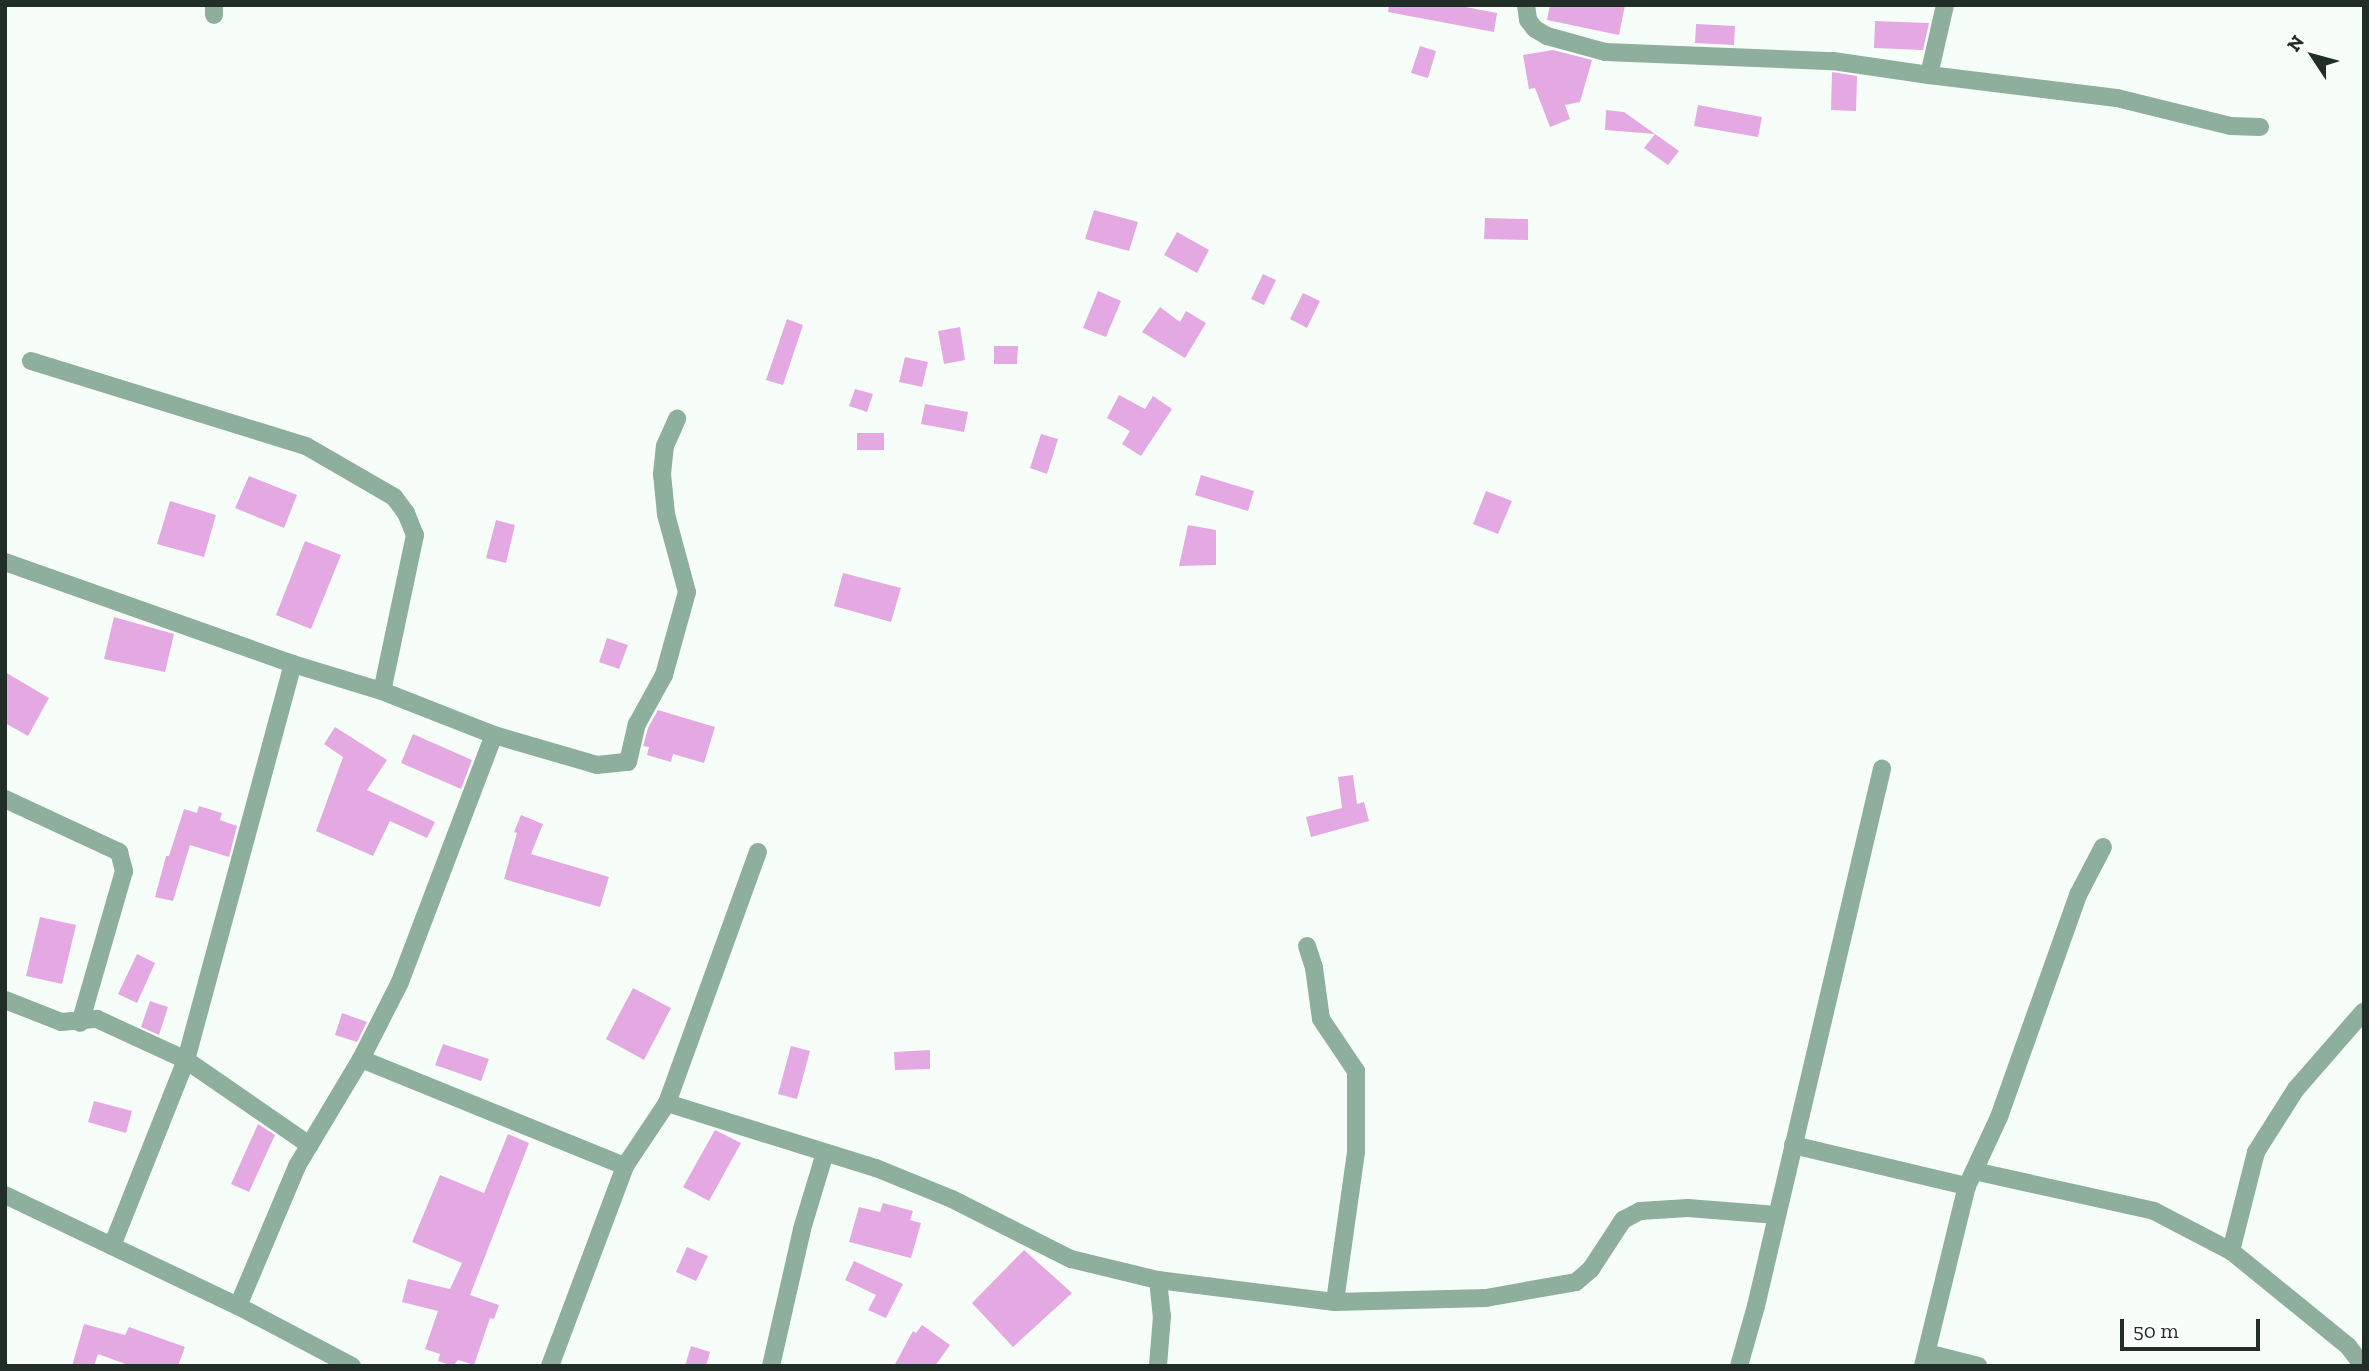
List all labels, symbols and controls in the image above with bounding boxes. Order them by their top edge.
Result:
north arrow [2278,21,2348,91]
text: N [2282,31,2309,56]
scale bar [2124,1304,2264,1348]
text: 50 m [2133,1318,2179,1343]

